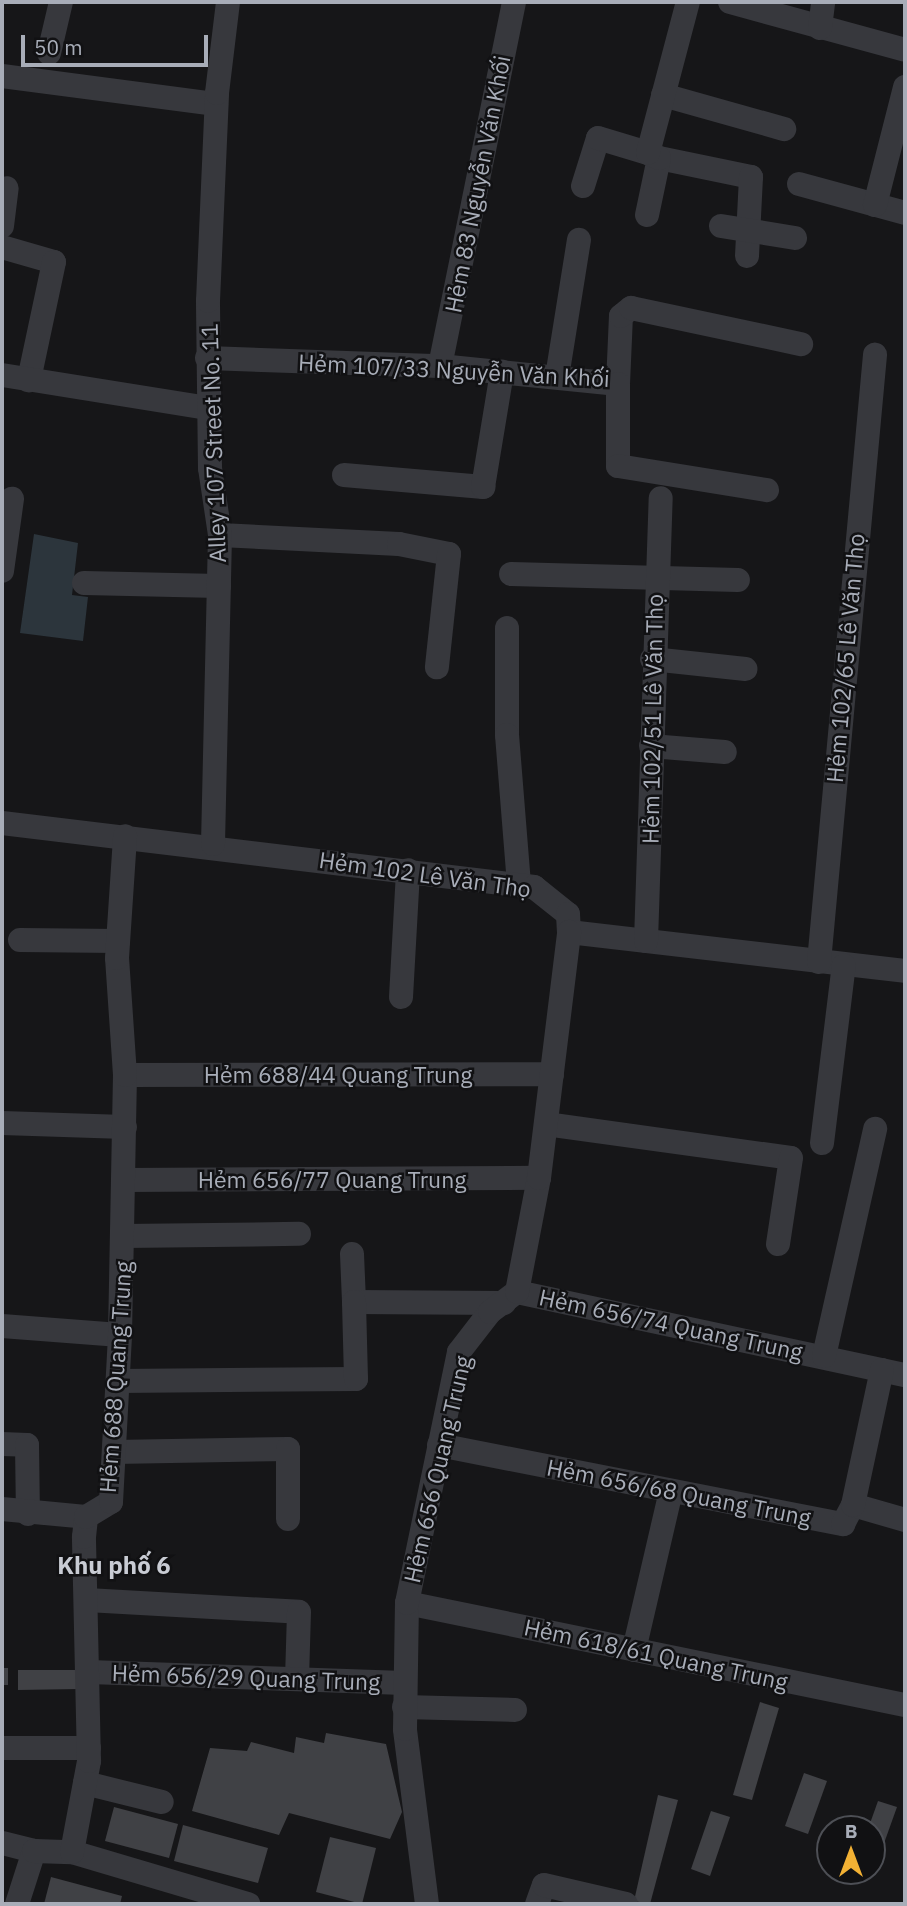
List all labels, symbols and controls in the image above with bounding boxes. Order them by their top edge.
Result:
scale bar [24,21,212,65]
text: 50 m [34,33,83,61]
street label: Hẻm 83 Nguyễn Văn Khối [438,53,516,315]
street label: Alley 107 Street No. 11 [195,323,231,563]
street label: Hẻm 107/33 Nguyễn Văn Khối [298,348,610,392]
street label: Hẻm 102/65 Lê Văn Thọ [820,532,870,784]
street label: Hẻm 102/51 Lê Văn Thọ [636,594,668,844]
street label: Hẻm 102 Lê Văn Thọ [317,845,533,903]
street label: Hẻm 688/44 Quang Trung [204,1060,472,1088]
street label: Hẻm 656/77 Quang Trung [198,1165,466,1193]
street label: Hẻm 688 Quang Trung [93,1260,137,1494]
street label: Hẻm 656/74 Quang Trung [537,1283,805,1365]
street label: Hẻm 656 Quang Trung [397,1353,477,1585]
street label: Hẻm 656/68 Quang Trung [544,1453,814,1531]
district label: Khu phố 6 [57,1552,171,1580]
street label: Hẻm 618/61 Quang Trung [522,1613,790,1695]
street label: Hẻm 656/29 Quang Trung [111,1659,381,1695]
north arrow [816,1815,886,1885]
text: B [845,1819,857,1843]

